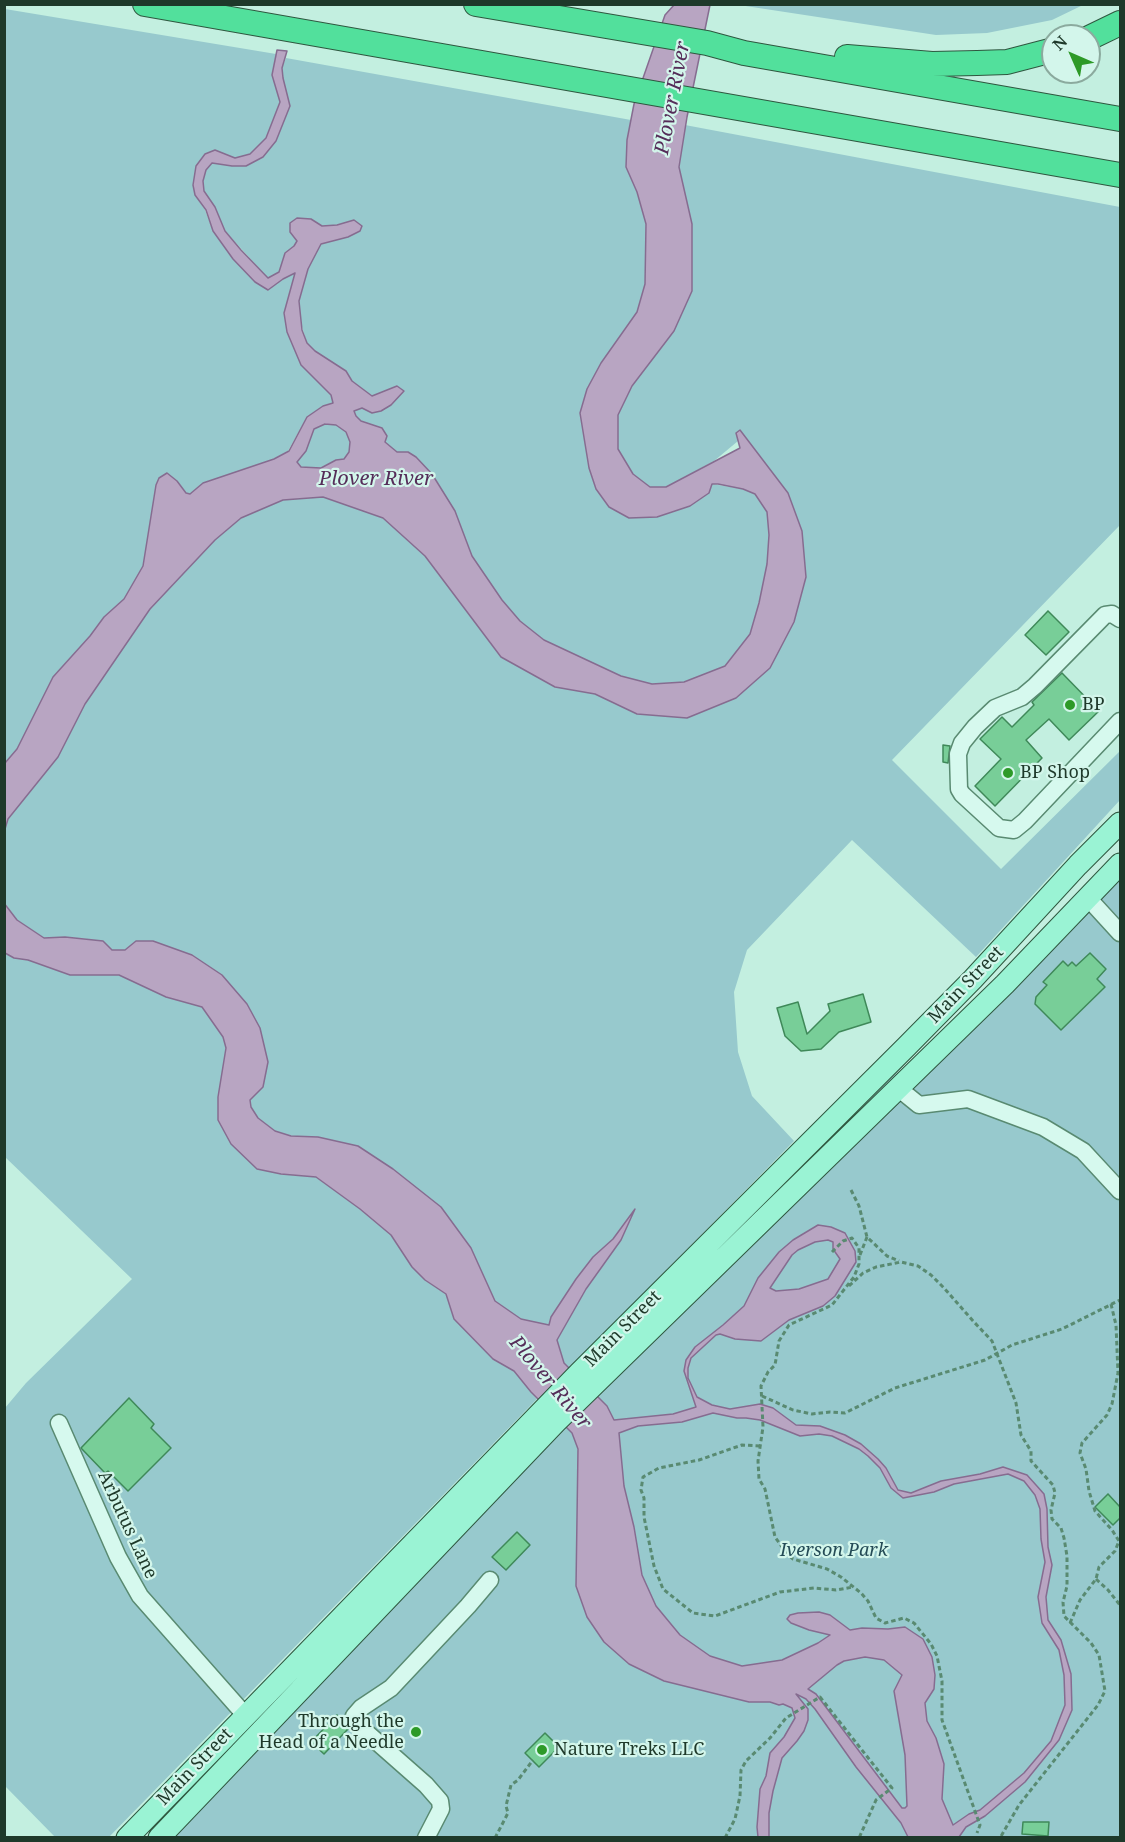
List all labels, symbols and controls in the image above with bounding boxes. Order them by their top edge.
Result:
north arrow [1041,24,1101,84]
text: N [1047,30,1072,55]
water label: Plover River [650,40,696,156]
water label: Plover River [319,467,433,491]
place label: BP [1082,694,1105,716]
marker: BP [1063,698,1077,712]
place label: BP Shop [1020,762,1090,784]
marker: BP Shop [1001,766,1015,780]
street label: Main Street [924,942,1008,1028]
street label: Main Street [580,1286,666,1372]
water label: Plover River [504,1331,596,1435]
street label: Arbutus Lane [93,1468,161,1582]
park label: Iverson Park [780,1540,888,1562]
place label: Through the Head of a Needle [258,1711,404,1754]
street label: Main Street [153,1724,237,1810]
marker: Through the Head of a Needle [409,1725,423,1739]
place label: Nature Treks LLC [554,1739,704,1761]
marker: Nature Treks LLC [535,1743,549,1757]

